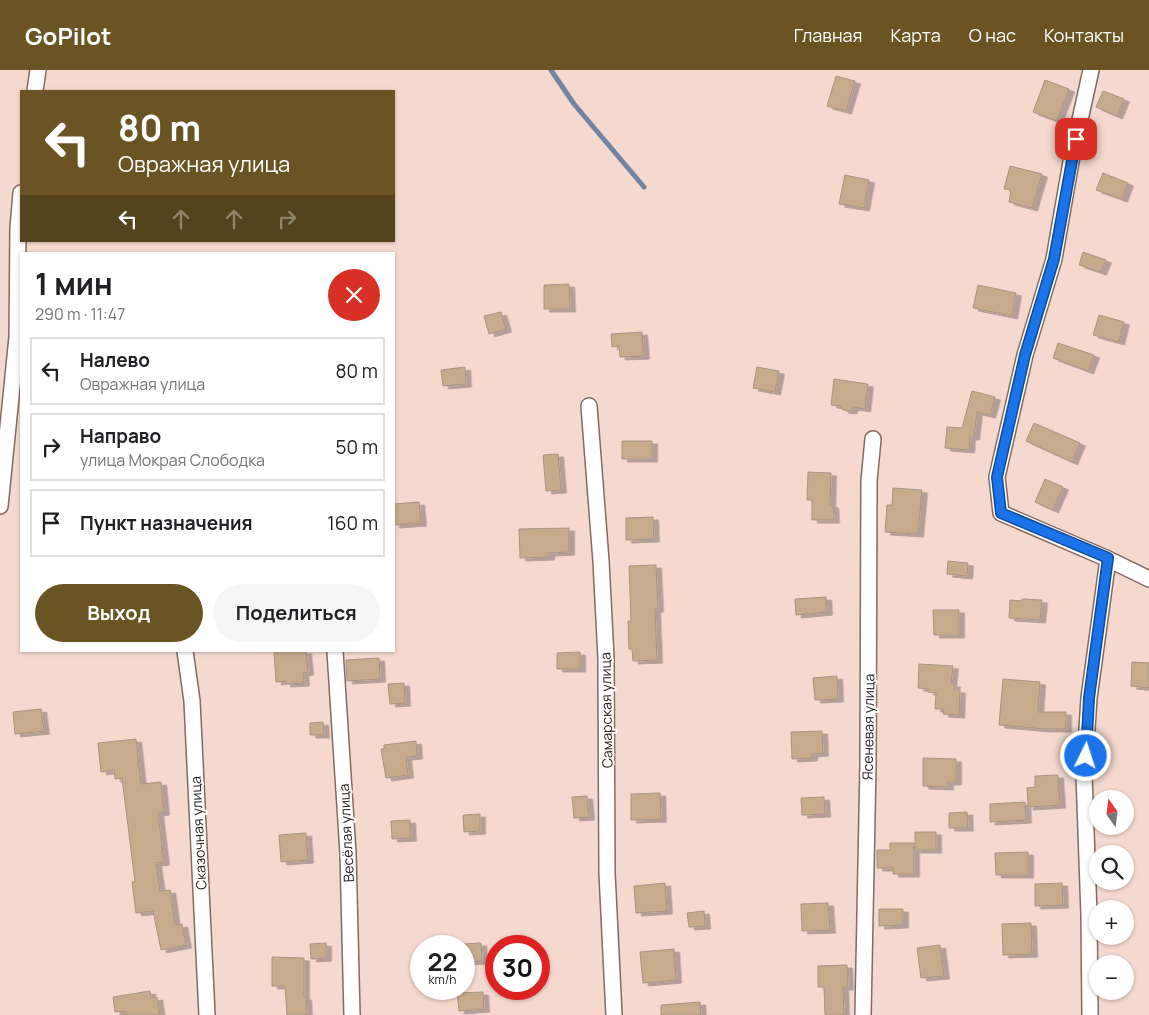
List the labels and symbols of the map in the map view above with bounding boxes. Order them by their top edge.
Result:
pin [1055,118,1097,160]
street label: Самарская улица [595,652,617,768]
street label: Ясеневая улица [858,674,878,780]
position arrow [1059,729,1111,781]
street label: Сказочная улица [186,776,210,890]
street label: Весёлая улица [334,783,358,883]
north arrow [1089,790,1134,835]
speed limit sign: 30 [485,935,550,1000]

